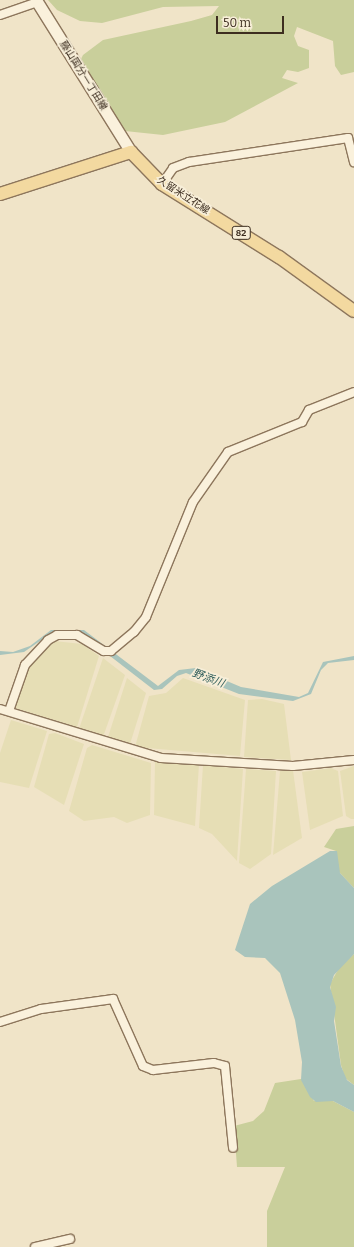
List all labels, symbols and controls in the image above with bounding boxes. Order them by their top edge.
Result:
scale bar [218,8,286,34]
text: 50 m [223,16,251,30]
street label: 藤山国分一丁田線 [57,39,109,113]
street label: 久留米立花線 [155,175,211,217]
road number: 82 [231,226,251,240]
water label: 野添川 [190,667,226,691]

